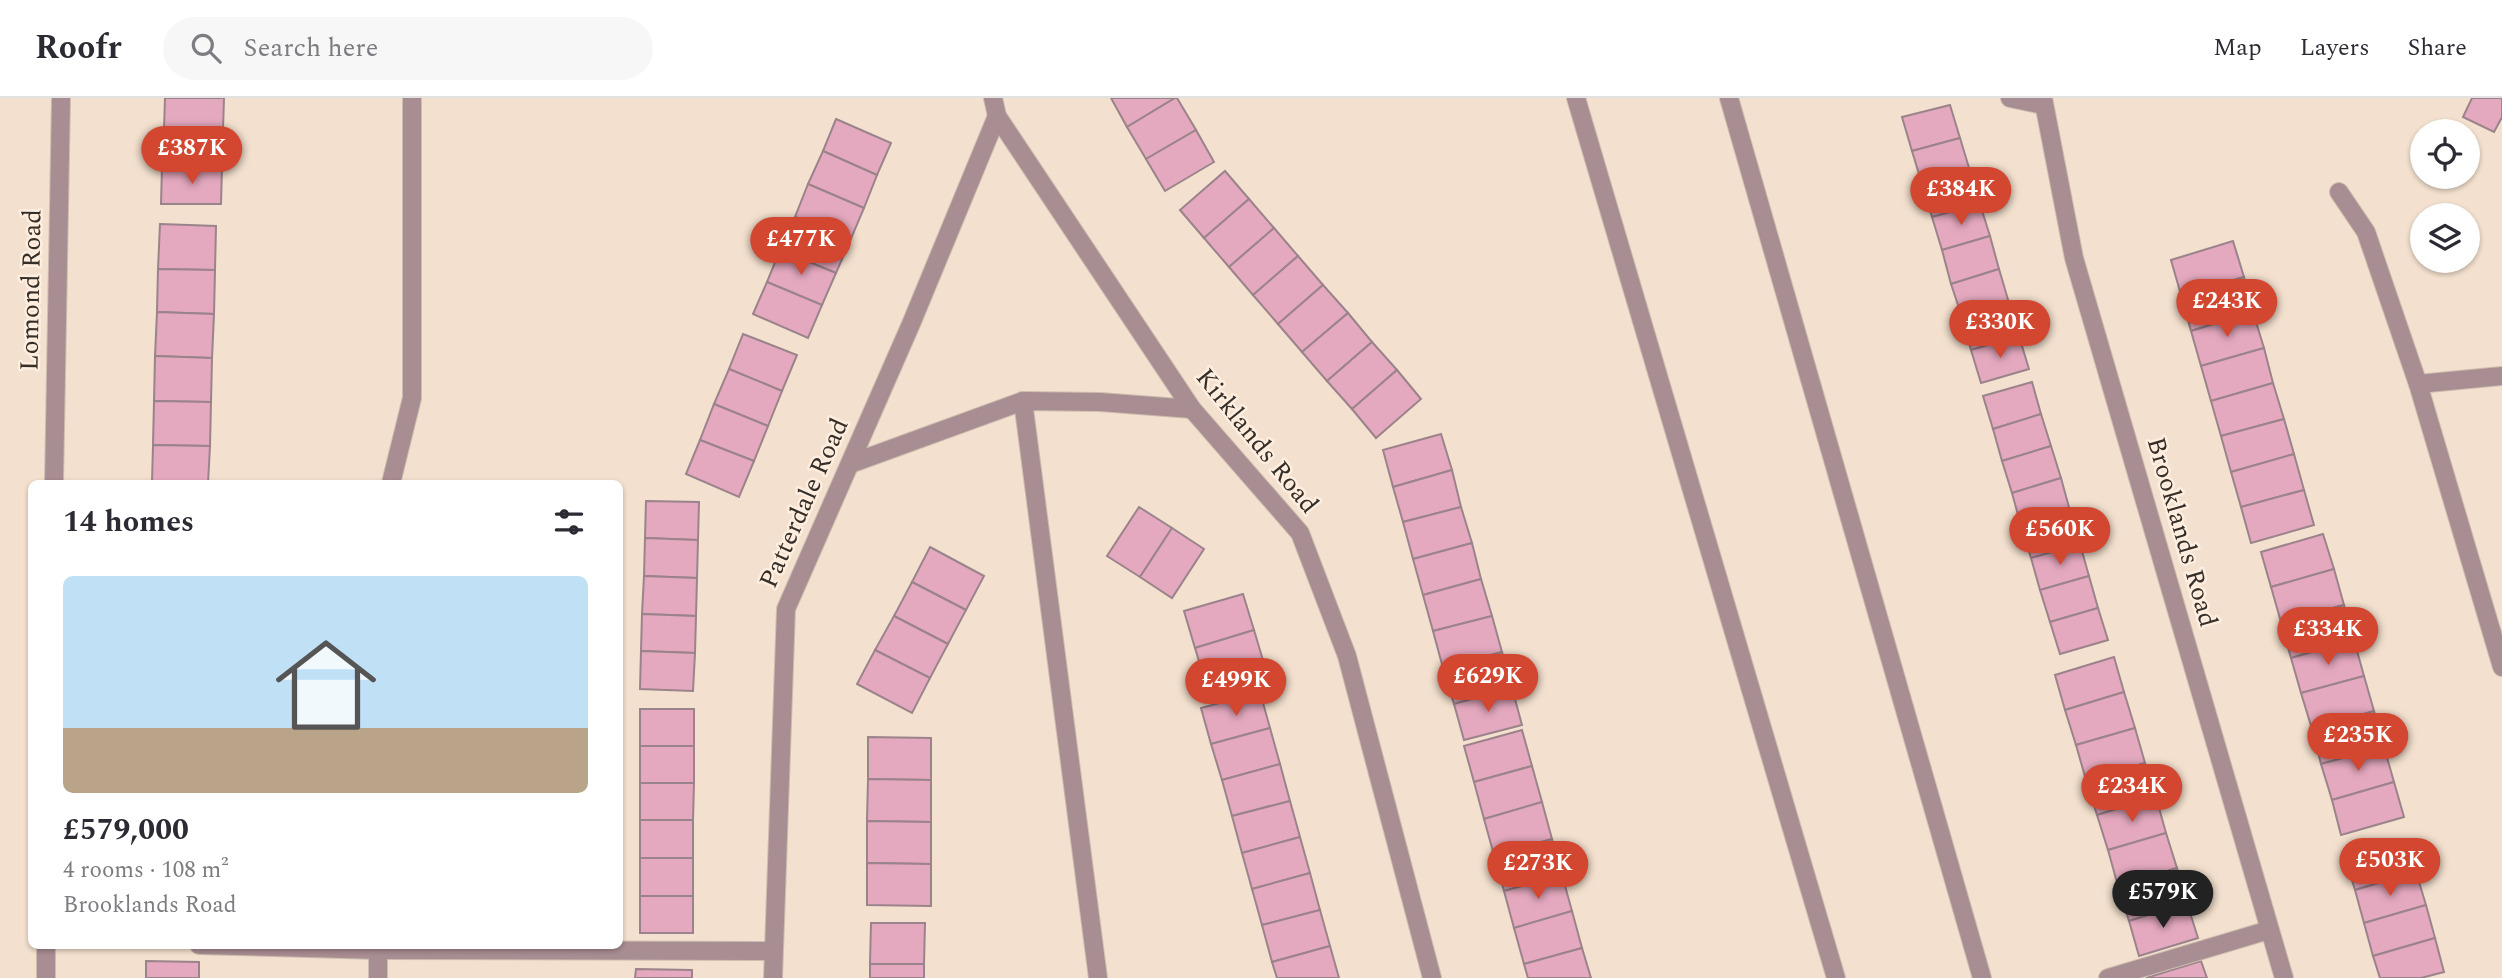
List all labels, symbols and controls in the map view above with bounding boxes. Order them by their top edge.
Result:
search box [163,17,653,80]
text: Roofr [35,23,121,73]
text: Search here [243,28,378,68]
icon: search [187,29,225,67]
text: Map [2213,30,2262,66]
text: Layers [2300,30,2370,66]
text: Share [2408,30,2467,66]
map controls [2410,119,2480,273]
button: locate [2410,119,2480,189]
pin: £387K [143,126,241,186]
text: £387K [157,131,227,166]
pin: £384K [1912,167,2010,227]
text: £384K [1926,172,1996,207]
button: layers [2410,203,2480,273]
street label: Lomond Road [10,209,52,371]
pin: £477K [752,218,850,277]
text: £477K [766,222,836,257]
pin: £243K [2178,280,2276,339]
text: £243K [2192,284,2262,319]
pin: £330K [1951,300,2049,360]
text: £330K [1965,305,2035,340]
street label: Kirklands Road [1186,359,1328,523]
street label: Patterdale Road [749,411,859,595]
street label: Brooklands Road [2136,432,2228,632]
text: 14 homes [63,499,194,545]
icon: filters [550,503,588,541]
pin: £560K [2011,508,2109,567]
text: £560K [2025,512,2095,547]
pin: £334K [2279,608,2377,667]
text: £334K [2293,612,2363,647]
icon: home [263,622,389,748]
pin: £629K [1439,654,1537,714]
pin: £499K [1187,658,1285,718]
text: £629K [1453,659,1523,694]
text: £499K [1201,663,1271,698]
pin: £235K [2309,714,2407,773]
text: £235K [2323,718,2393,753]
pin: £234K [2083,764,2181,824]
text: £234K [2097,769,2167,804]
text: £579,000 [63,807,189,853]
pin: £503K [2341,838,2439,898]
pin: £273K [1489,842,1587,901]
text: £503K [2355,843,2425,878]
text: £273K [1503,846,1573,881]
text: 4 rooms · 108 m² [63,853,229,888]
pin: £579K [2114,870,2212,930]
text: £579K [2128,875,2198,910]
text: Brooklands Road [63,888,237,923]

